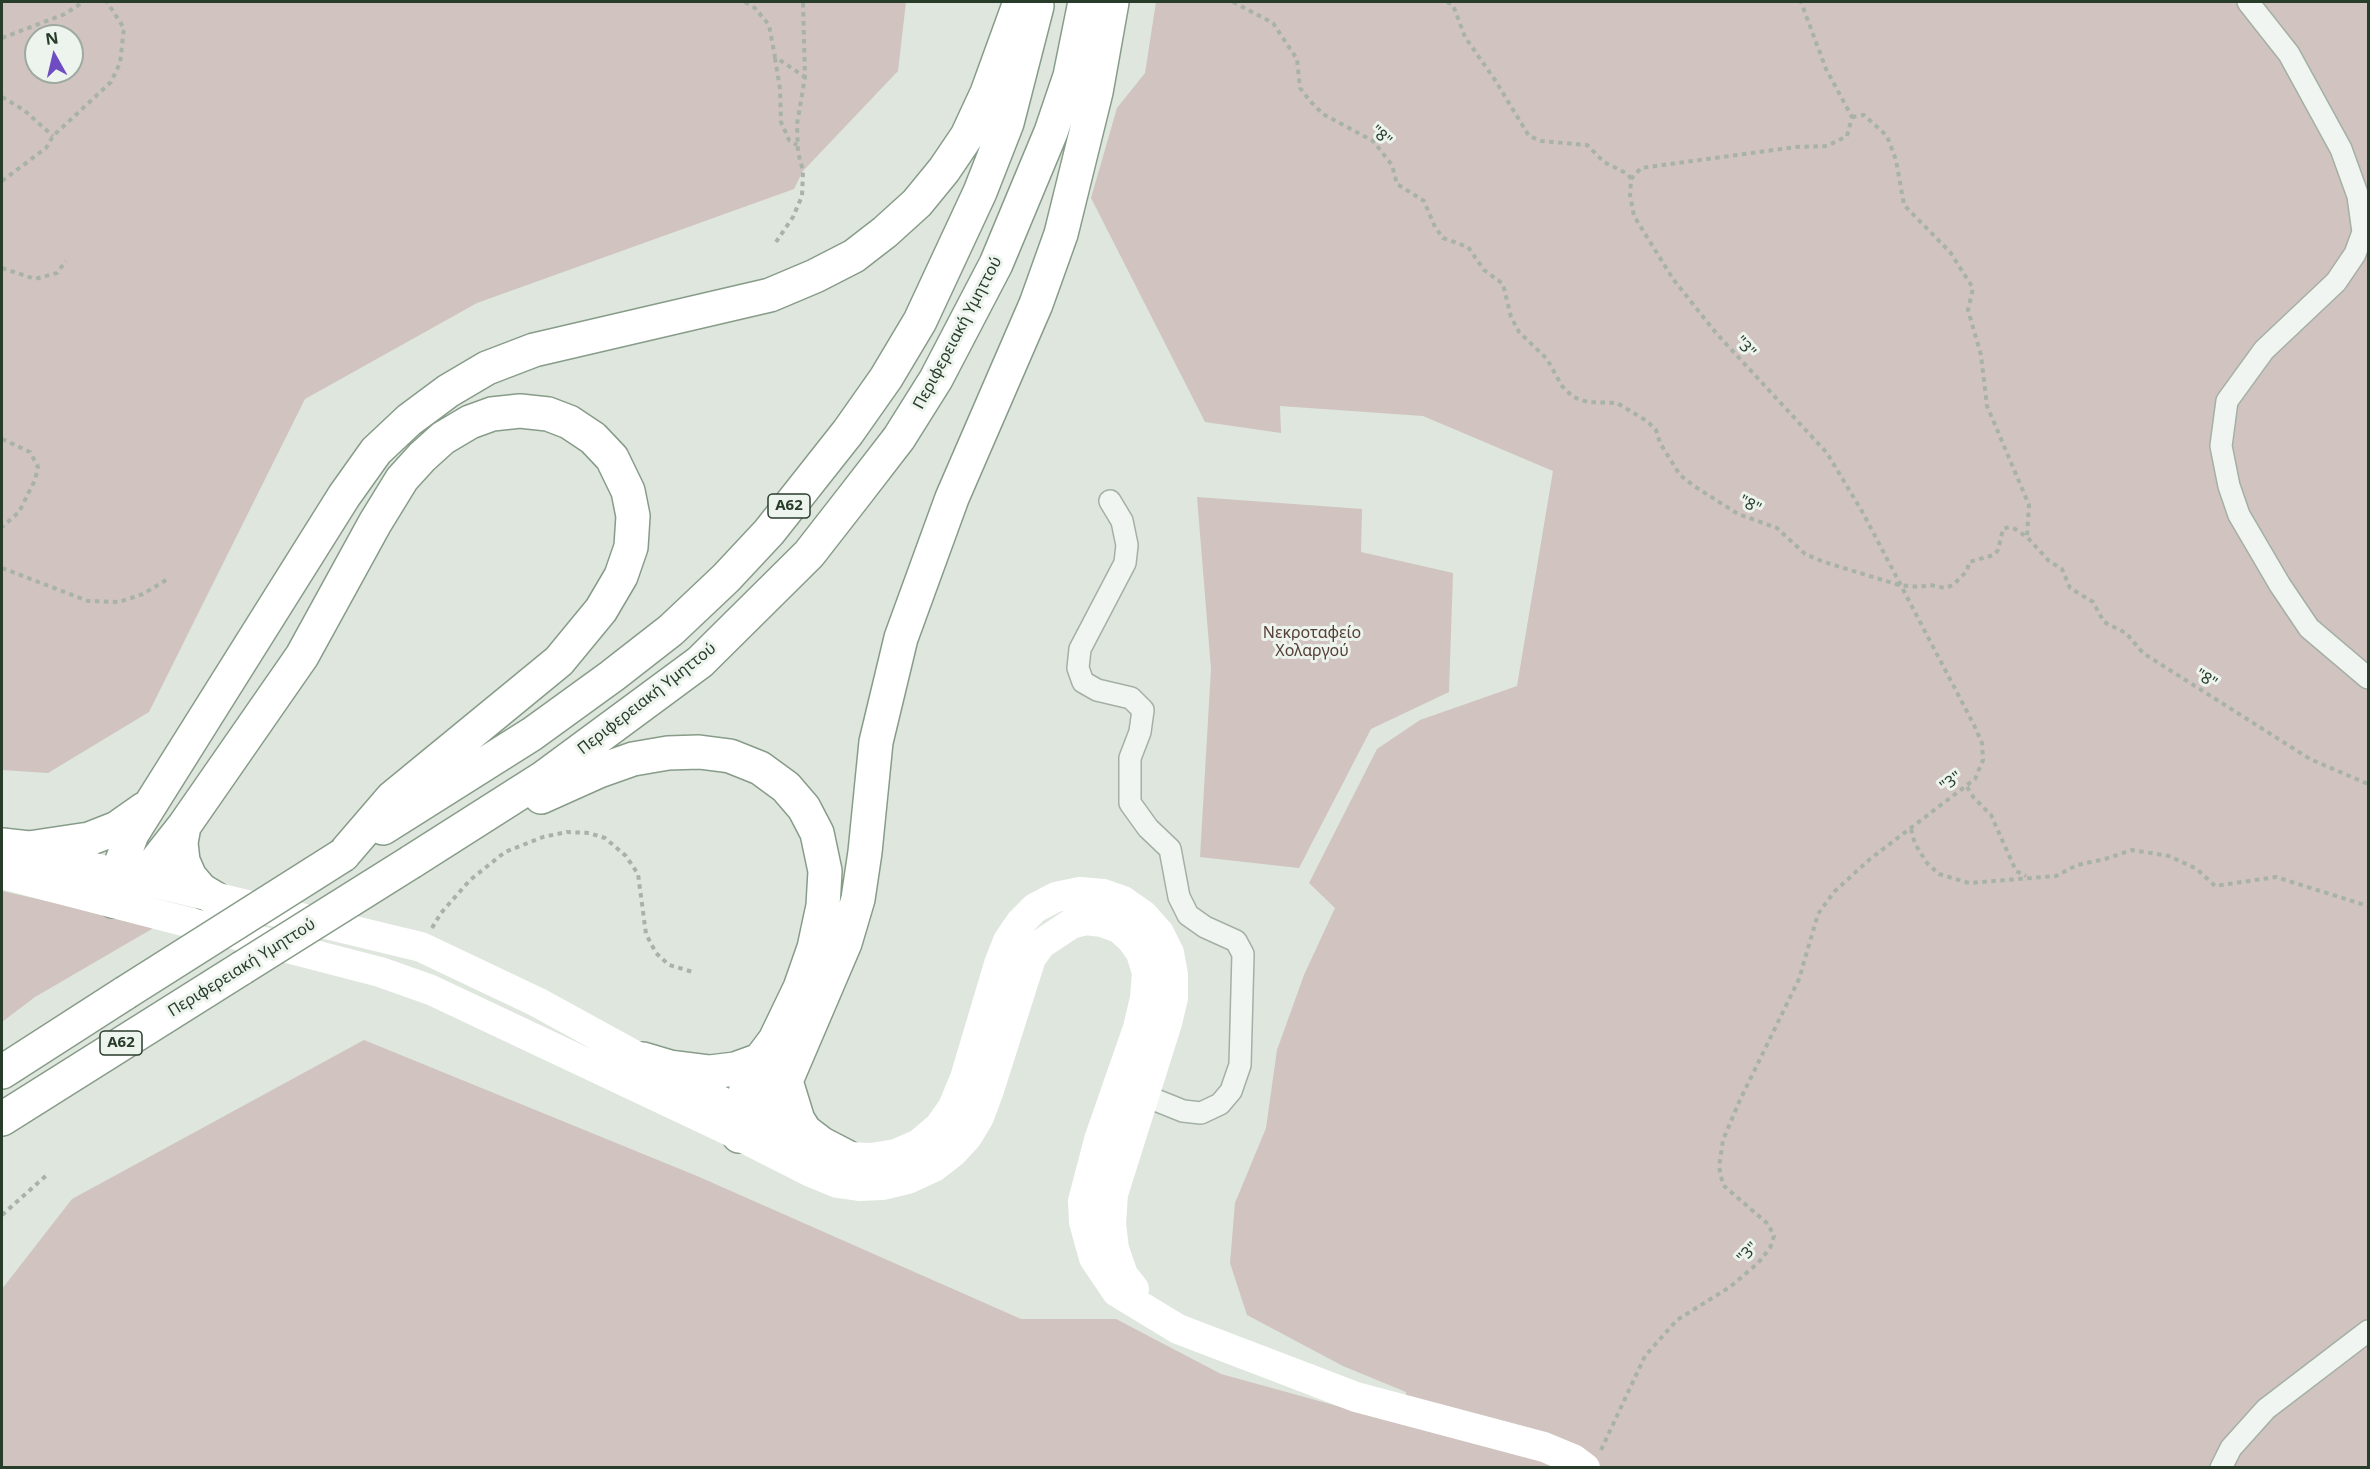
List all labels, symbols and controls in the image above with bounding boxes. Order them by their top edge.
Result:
north arrow [24,24,84,84]
text: N [44,26,60,50]
street label: "8" [1366,121,1396,151]
street label: Περιφερειακή Υμηττού [910,253,1006,413]
street label: "3" [1730,332,1760,362]
street label: "8" [1736,491,1764,519]
road number: Α62 [768,494,810,518]
park label: Νεκροταφείο Χολαργού [1263,623,1361,661]
street label: Περιφερειακή Υμηττού [574,639,720,759]
street label: "8" [2191,665,2221,693]
street label: "3" [1936,768,1966,796]
street label: Περιφερειακή Υμηττού [165,915,319,1021]
road number: Α62 [100,1031,142,1055]
street label: "3" [1733,1238,1763,1268]

